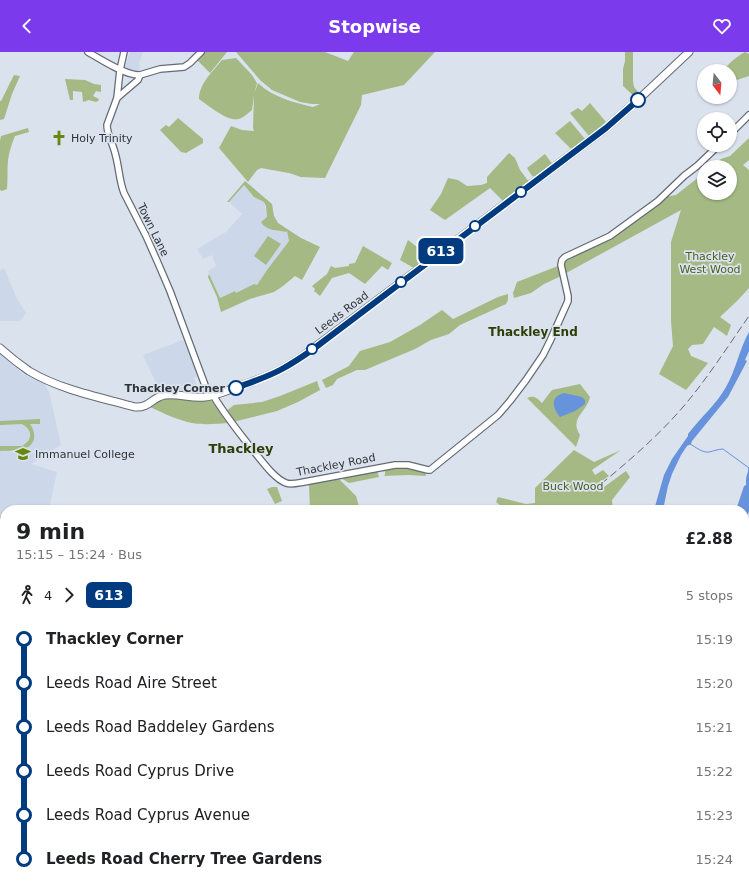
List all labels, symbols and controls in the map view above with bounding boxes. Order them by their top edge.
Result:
icon: back [16,15,38,37]
icon: heart [711,15,733,37]
text: Stopwise [328,16,421,37]
north arrow [697,64,737,104]
map controls [697,64,737,200]
unlabelled marker [630,92,646,108]
button: locate [697,112,737,152]
church icon: Holy Trinity [50,129,68,147]
place label: Holy Trinity [71,132,133,145]
button: layers [697,160,737,200]
unlabelled marker [515,186,527,198]
street label: Town Lane [134,200,172,259]
unlabelled marker [469,220,481,232]
line badge: 613 [418,238,464,264]
text: 613 [426,243,456,259]
park label: Thackley West Wood [679,250,741,276]
unlabelled marker [395,276,407,288]
street label: Leeds Road [313,289,371,337]
district label: Thackley End [488,325,578,339]
unlabelled marker [306,343,318,355]
marker: Thackley Corner [228,380,244,396]
place label: Thackley Corner [124,382,226,395]
district label: Thackley [209,441,274,456]
school or university icon: Immanuel College [14,445,32,463]
place label: Immanuel College [35,448,135,461]
street label: Thackley Road [294,451,377,479]
park label: Buck Wood [542,480,604,493]
text: 9 min [16,519,85,544]
text: £2.88 [686,530,733,548]
text: 15:15 – 15:24 · Bus [16,547,142,562]
icon: walk [16,584,38,606]
icon: forward [58,584,80,606]
text: 613 [94,587,124,603]
text: 4 [44,588,52,603]
text: 5 stops [686,588,733,603]
text: Thackley Corner [46,630,183,648]
text: 15:19 [696,632,733,647]
text: Leeds Road Aire Street [46,674,217,692]
text: 15:20 [696,676,733,691]
text: Leeds Road Baddeley Gardens [46,718,275,736]
text: 15:21 [696,720,733,735]
text: Leeds Road Cyprus Drive [46,762,234,780]
text: 15:22 [696,764,733,779]
text: Leeds Road Cyprus Avenue [46,806,250,824]
text: 15:23 [696,808,733,823]
text: Leeds Road Cherry Tree Gardens [46,850,322,868]
text: 15:24 [696,852,733,867]

